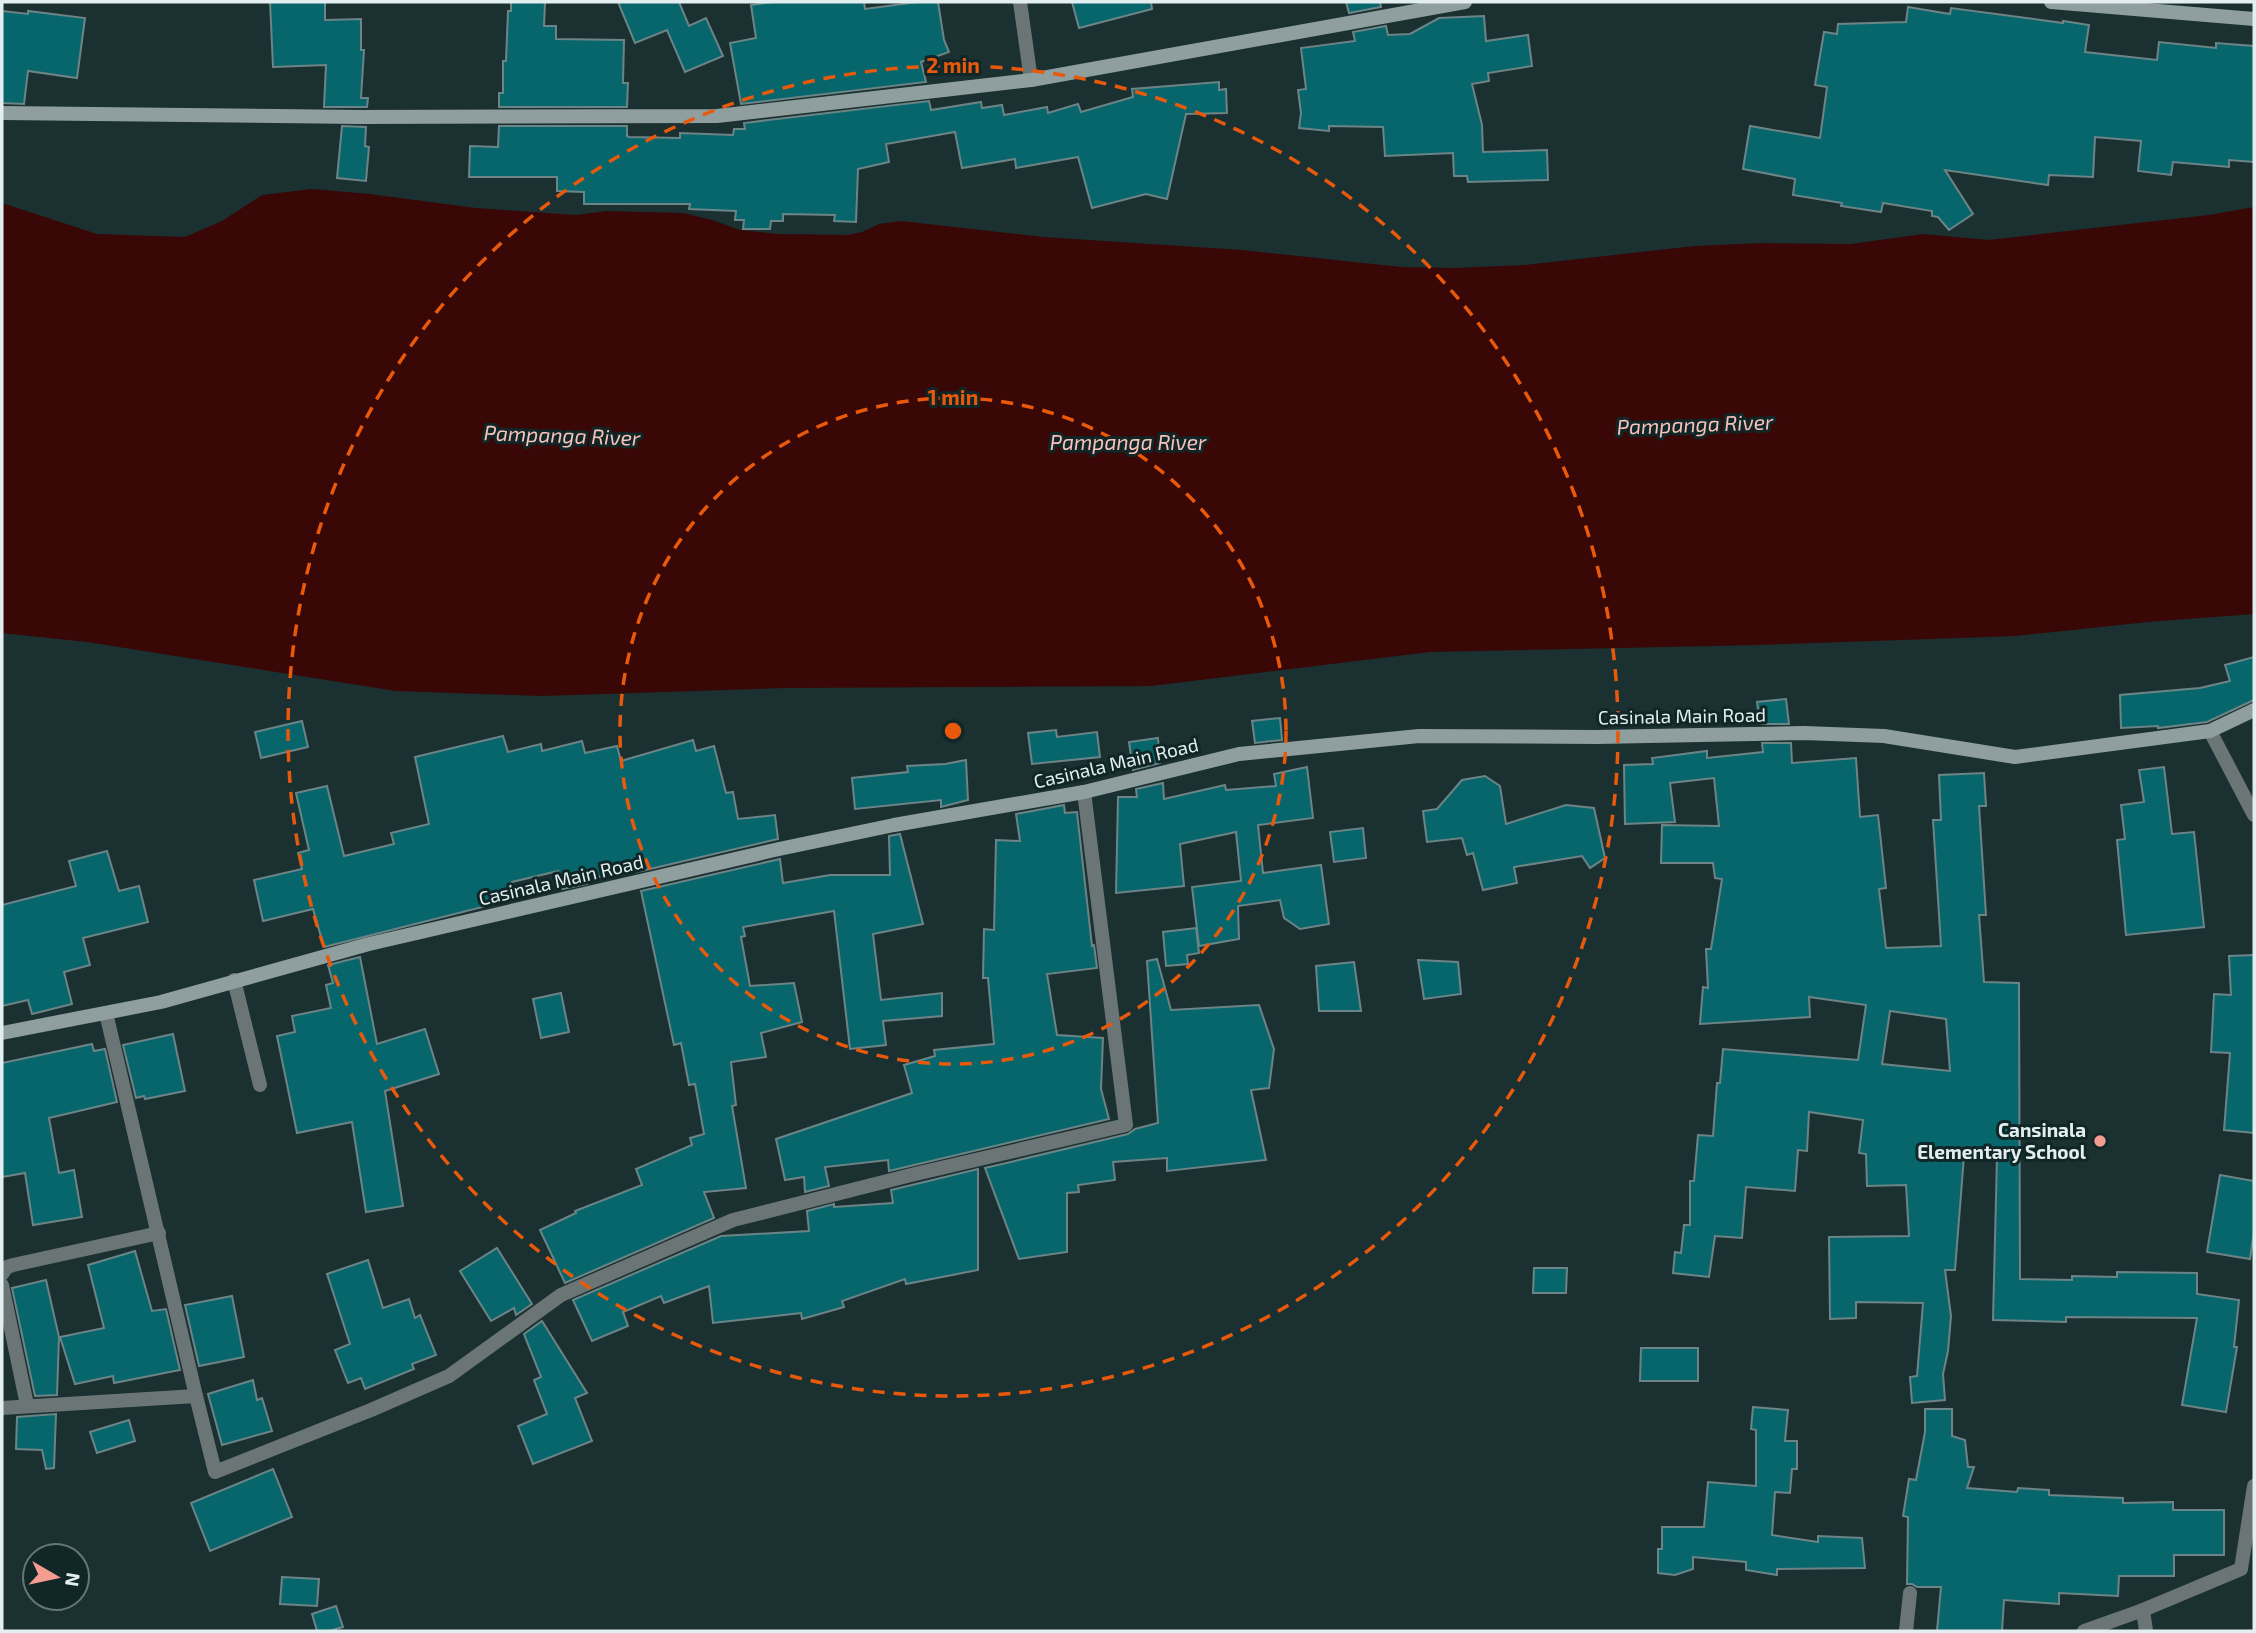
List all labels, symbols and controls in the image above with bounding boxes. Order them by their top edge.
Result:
text: 2 min [926,52,980,77]
text: 1 min [928,384,978,409]
water label: Pampanga River [1616,408,1774,439]
water label: Pampanga River [483,419,641,450]
water label: Pampanga River [1050,429,1207,454]
street label: Casinala Main Road [1598,703,1766,728]
centre of rings [941,719,965,743]
street label: Casinala Main Road [1031,732,1200,793]
street label: Casinala Main Road [476,849,645,910]
place label: Cansinala Elementary School [1917,1118,2087,1164]
marker: Cansinala Elementary School [2092,1133,2108,1149]
north arrow [21,1542,91,1612]
text: N [61,1571,86,1588]

